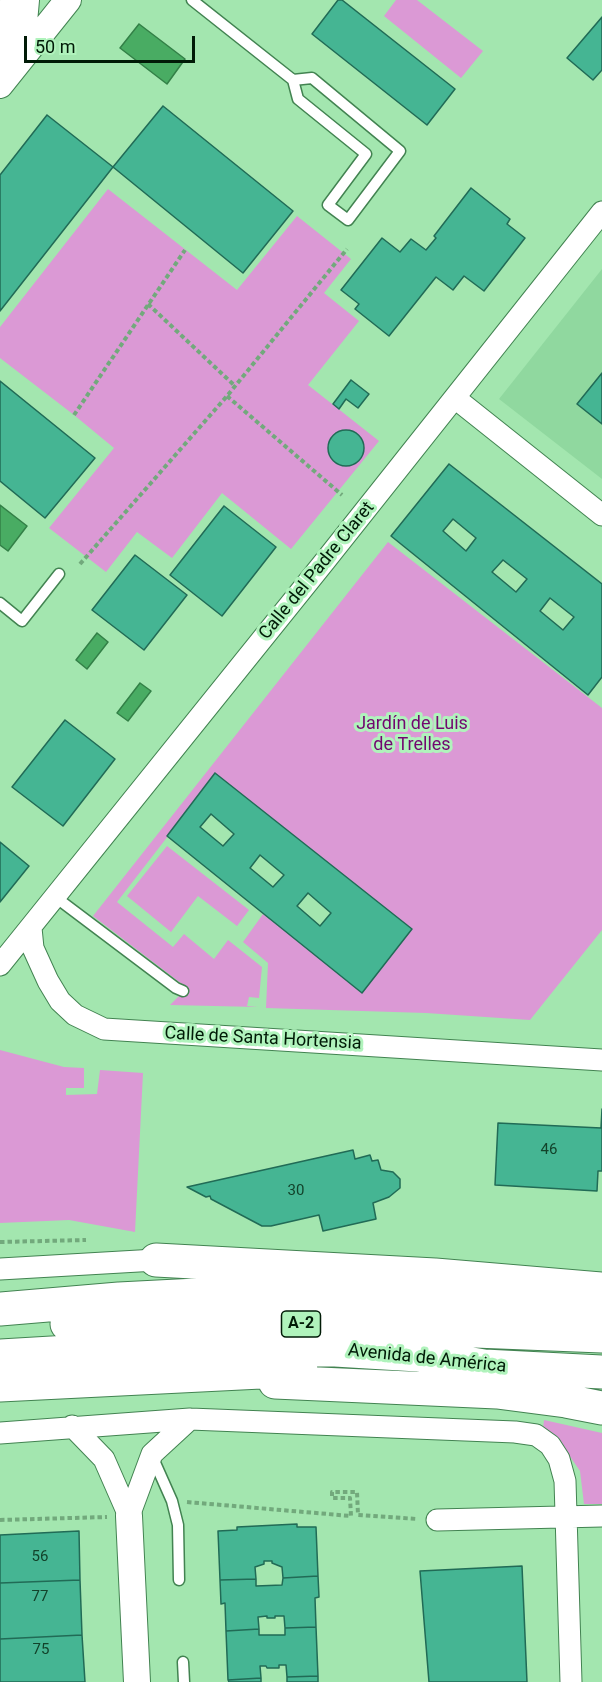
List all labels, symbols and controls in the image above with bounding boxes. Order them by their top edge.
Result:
scale bar [27,24,198,62]
text: 50 m [35,36,75,57]
street label: Calle del Padre Claret [255,498,379,644]
park label: Jardín de Luis de Trelles [356,713,468,756]
street label: Calle de Santa Hortensia [164,1023,362,1055]
house number: 46 [541,1141,557,1159]
house number: 30 [288,1182,304,1200]
road number: A-2 [282,1311,320,1337]
street label: Avenida de América [347,1340,507,1378]
house number: 56 [32,1548,48,1566]
house number: 77 [32,1588,48,1606]
house number: 75 [33,1641,49,1659]

